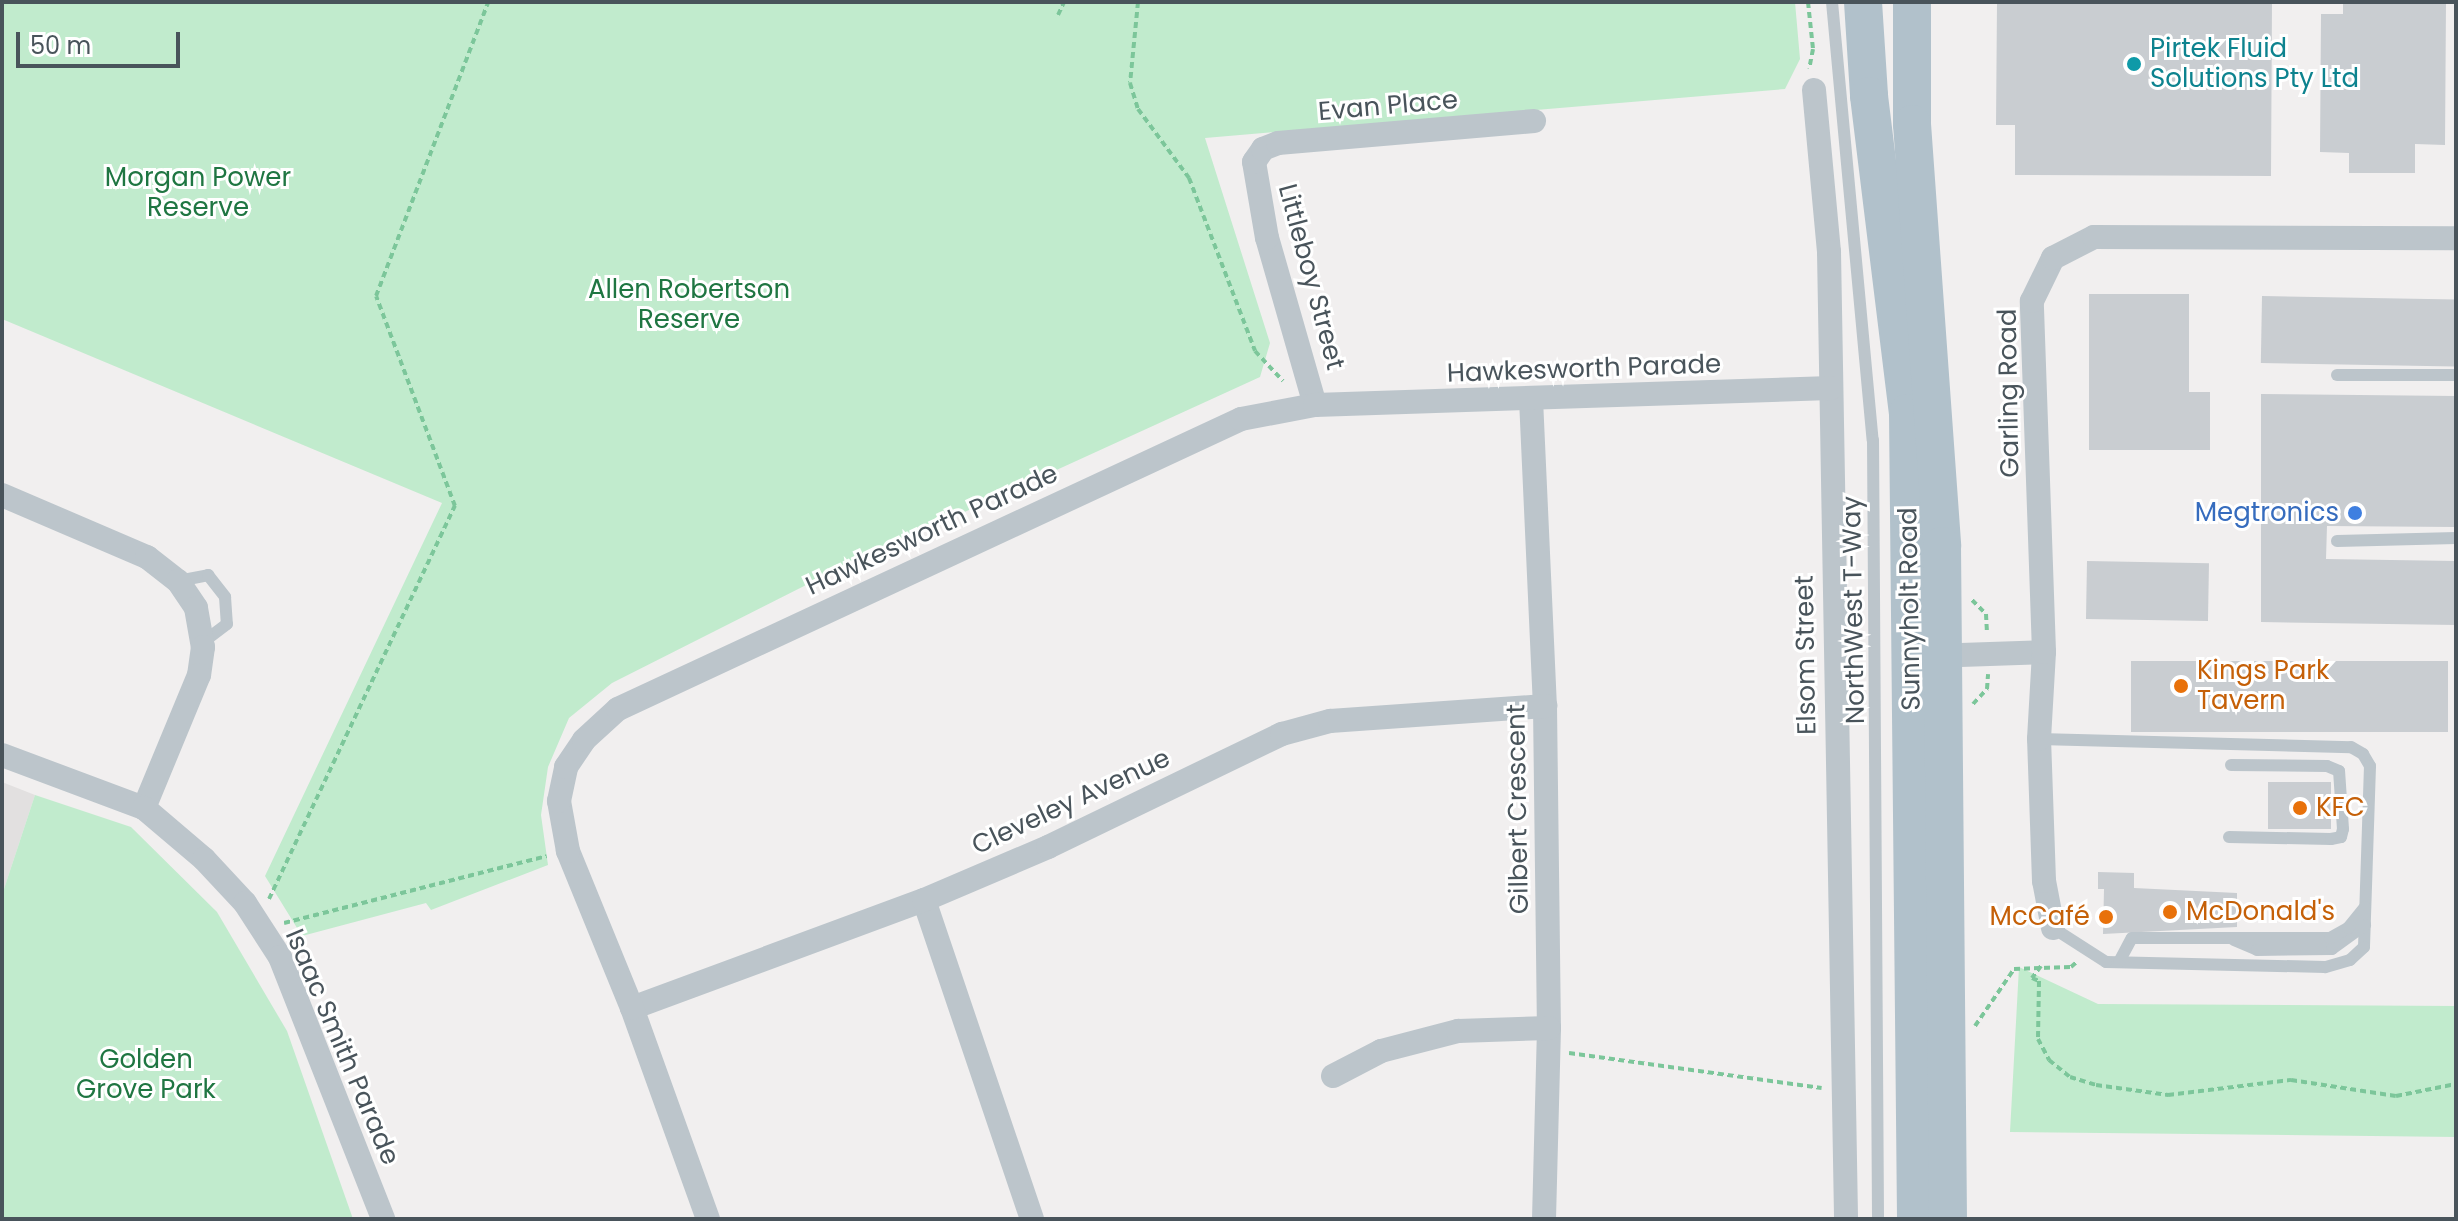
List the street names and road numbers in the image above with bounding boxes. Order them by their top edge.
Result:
street label: Evan Place [1317,84,1459,128]
street label: Littleboy Street [1271,181,1351,373]
street label: Garling Road [1992,308,2026,478]
street label: Hawkesworth Parade [1446,349,1722,389]
street label: Hawkesworth Parade [801,458,1063,602]
street label: NorthWest T-Way [1836,496,1872,724]
street label: Sunnyholt Road [1893,507,1927,711]
street label: Elsom Street [1789,575,1823,735]
street label: Gilbert Crescent [1501,704,1535,914]
street label: Cleveley Avenue [967,742,1175,862]
street label: Isaac Smith Parade [278,924,406,1170]

